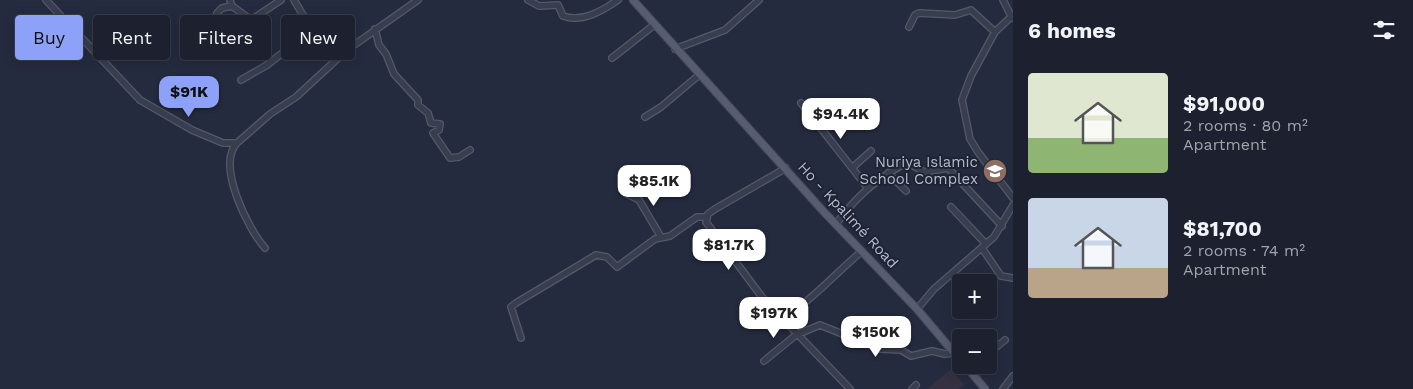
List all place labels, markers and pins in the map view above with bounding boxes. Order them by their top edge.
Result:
pin: $91K [159,76,219,118]
pin: $94.4K [800,98,882,140]
place label: Nuriya Islamic School Complex [860,153,978,188]
school or university icon: Nuriya Islamic School Complex [982,158,1008,184]
pin: $85.1K [613,164,695,207]
pin: $81.7K [688,228,770,271]
pin: $197K [739,296,809,339]
pin: $150K [841,316,911,358]

